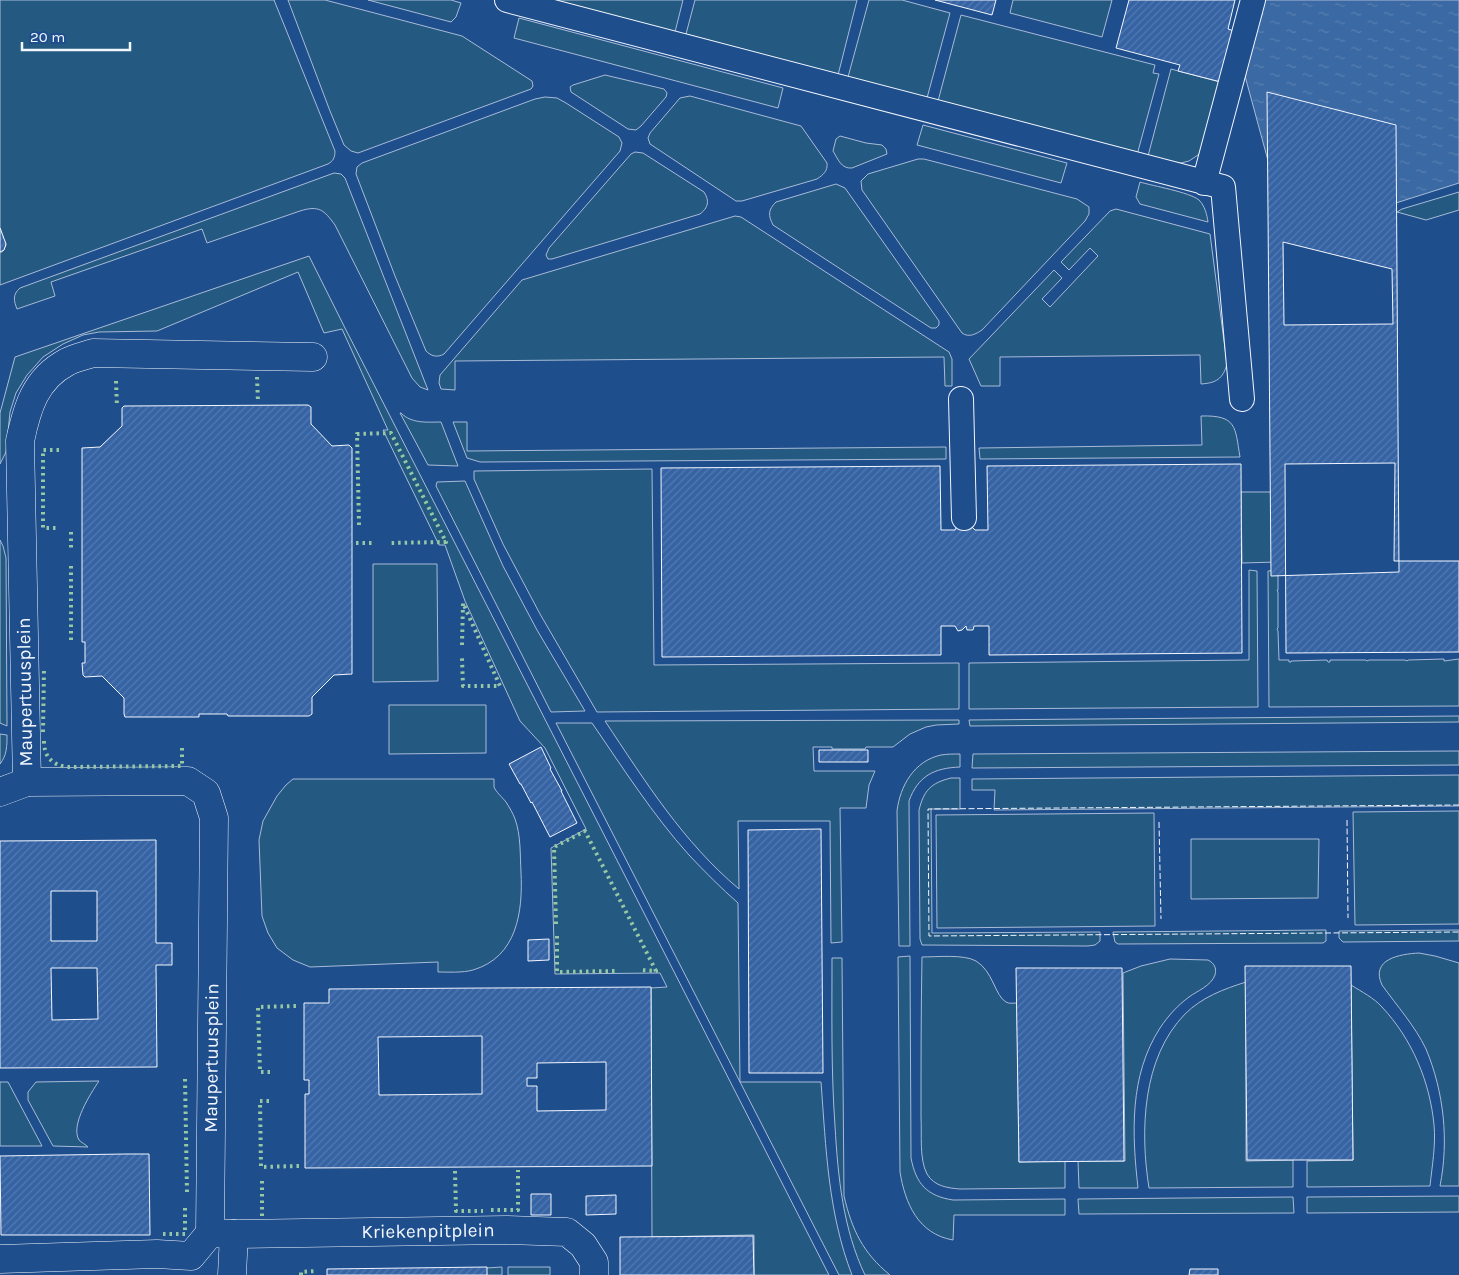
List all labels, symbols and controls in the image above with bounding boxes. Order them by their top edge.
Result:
scale bar [22,20,130,52]
text: 20 m [30,28,65,46]
street label: Maupertuusplein [13,617,37,767]
street label: Maupertuusplein [200,983,223,1133]
street label: Kriekenpitplein [361,1219,495,1243]

